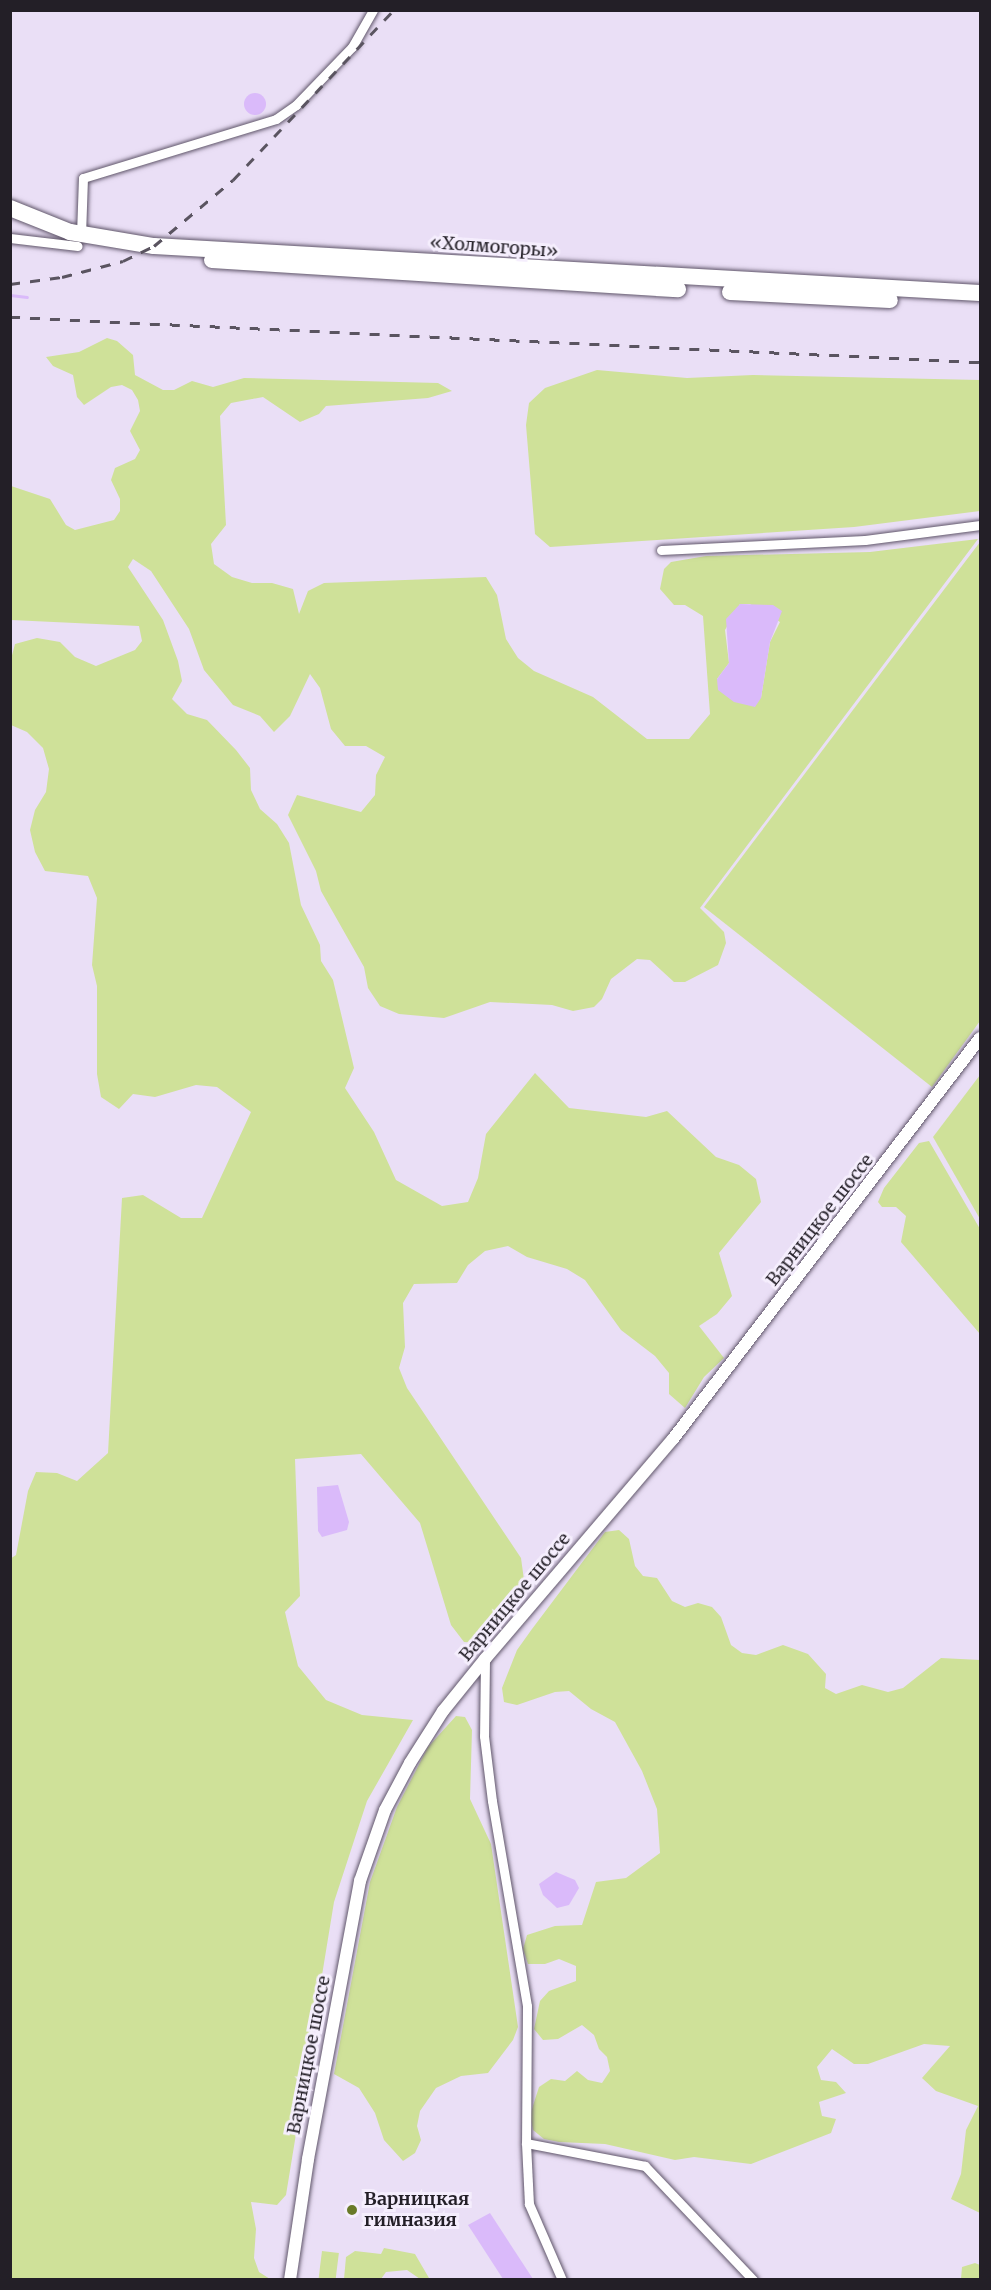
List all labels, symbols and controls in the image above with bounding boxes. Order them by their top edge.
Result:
street label: «Холмогоры» [429,232,559,262]
street label: Варницкое шоссе [762,1150,878,1290]
street label: Варницкое шоссе [455,1528,575,1666]
street label: Варницкое шоссе [283,1974,335,2136]
place label: Варницкая гимназия [364,2189,469,2232]
marker: Варницкая гимназия [345,2203,359,2217]

